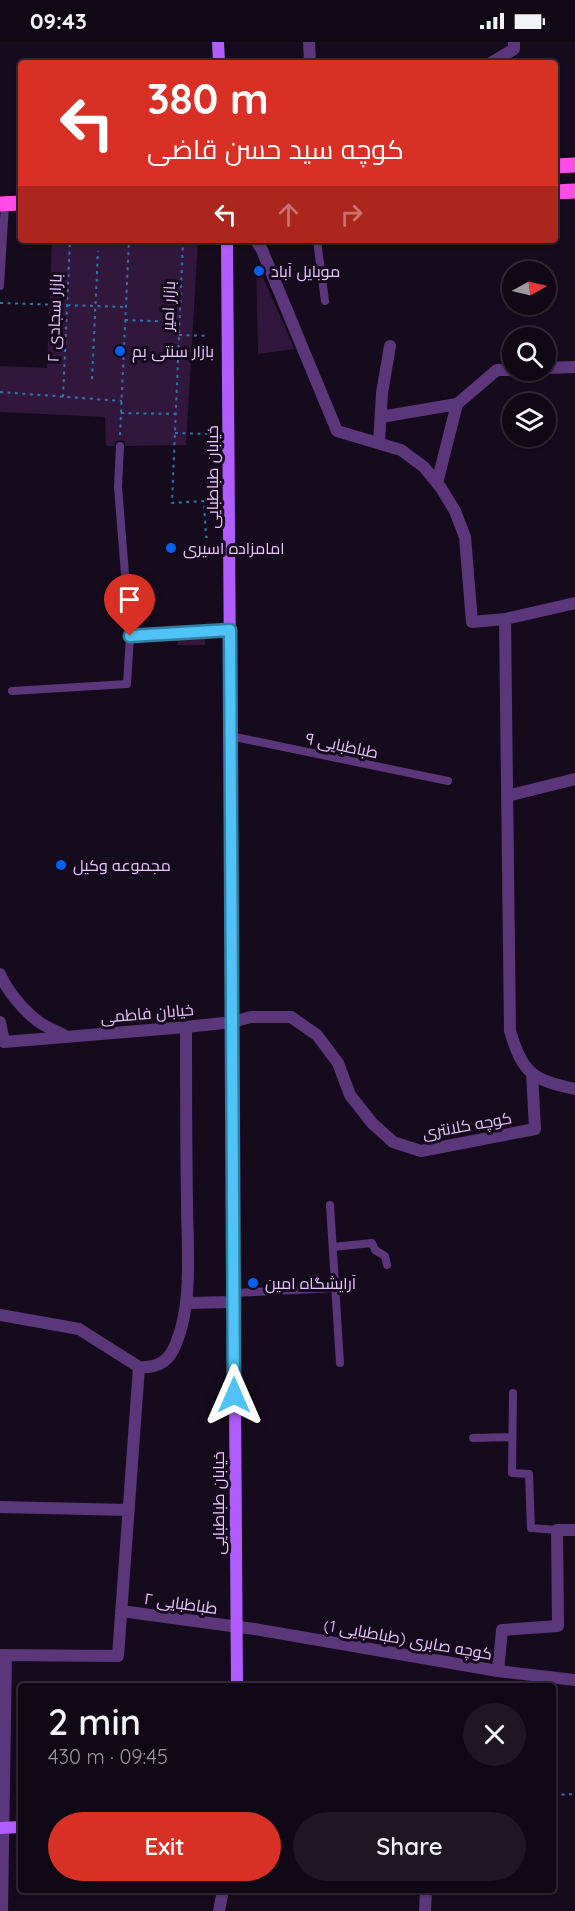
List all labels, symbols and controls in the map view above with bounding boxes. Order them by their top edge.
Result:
text: 09:43 [30,7,87,35]
text: 380 m [147,72,269,125]
icon: left [48,84,126,162]
text: کوچه سید حسن قاضی [147,132,404,166]
icon: left [209,198,242,231]
icon: ahead [272,198,305,231]
icon: right [335,198,368,231]
place label: موبایل آباد [271,261,340,282]
north arrow [502,261,556,315]
map controls [502,261,556,447]
marker: موبایل آباد [252,264,266,278]
street label: بازار سجادی ۲ [42,273,67,363]
street label: بازار امیر [157,280,179,333]
button: search [502,327,556,381]
place label: بازار سنتی بم [132,341,214,363]
marker: بازار سنتی بم [113,344,127,358]
button: layers [502,393,556,447]
street label: خیابان طباطبایی [202,425,223,529]
place label: امامزاده اسیری [183,538,285,559]
marker: امامزاده اسیری [164,541,178,555]
pin [104,574,155,636]
icon: arrive [113,583,146,616]
street label: طباطبایی ۹ [304,728,380,763]
place label: مجموعه وکیل [73,855,171,876]
marker: مجموعه وکیل [54,858,68,872]
street label: خیابان فاطمی [100,999,195,1028]
street label: کوچه کلانتری [421,1107,514,1145]
place label: آرایشگاه امین [265,1273,357,1294]
marker: آرایشگاه امین [246,1276,260,1290]
position arrow [202,1363,266,1427]
street label: خیابان طباطبایی [208,1451,229,1555]
street label: طباطبایی ۲ [143,1588,219,1619]
street label: کوچه صابری (طباطبایی 1) [322,1614,494,1666]
text: 2 min [48,1699,141,1744]
button: close [463,1703,526,1766]
text: 430 m · 09:45 [48,1744,168,1769]
button: Exit [48,1812,281,1881]
button: Share [293,1812,526,1881]

